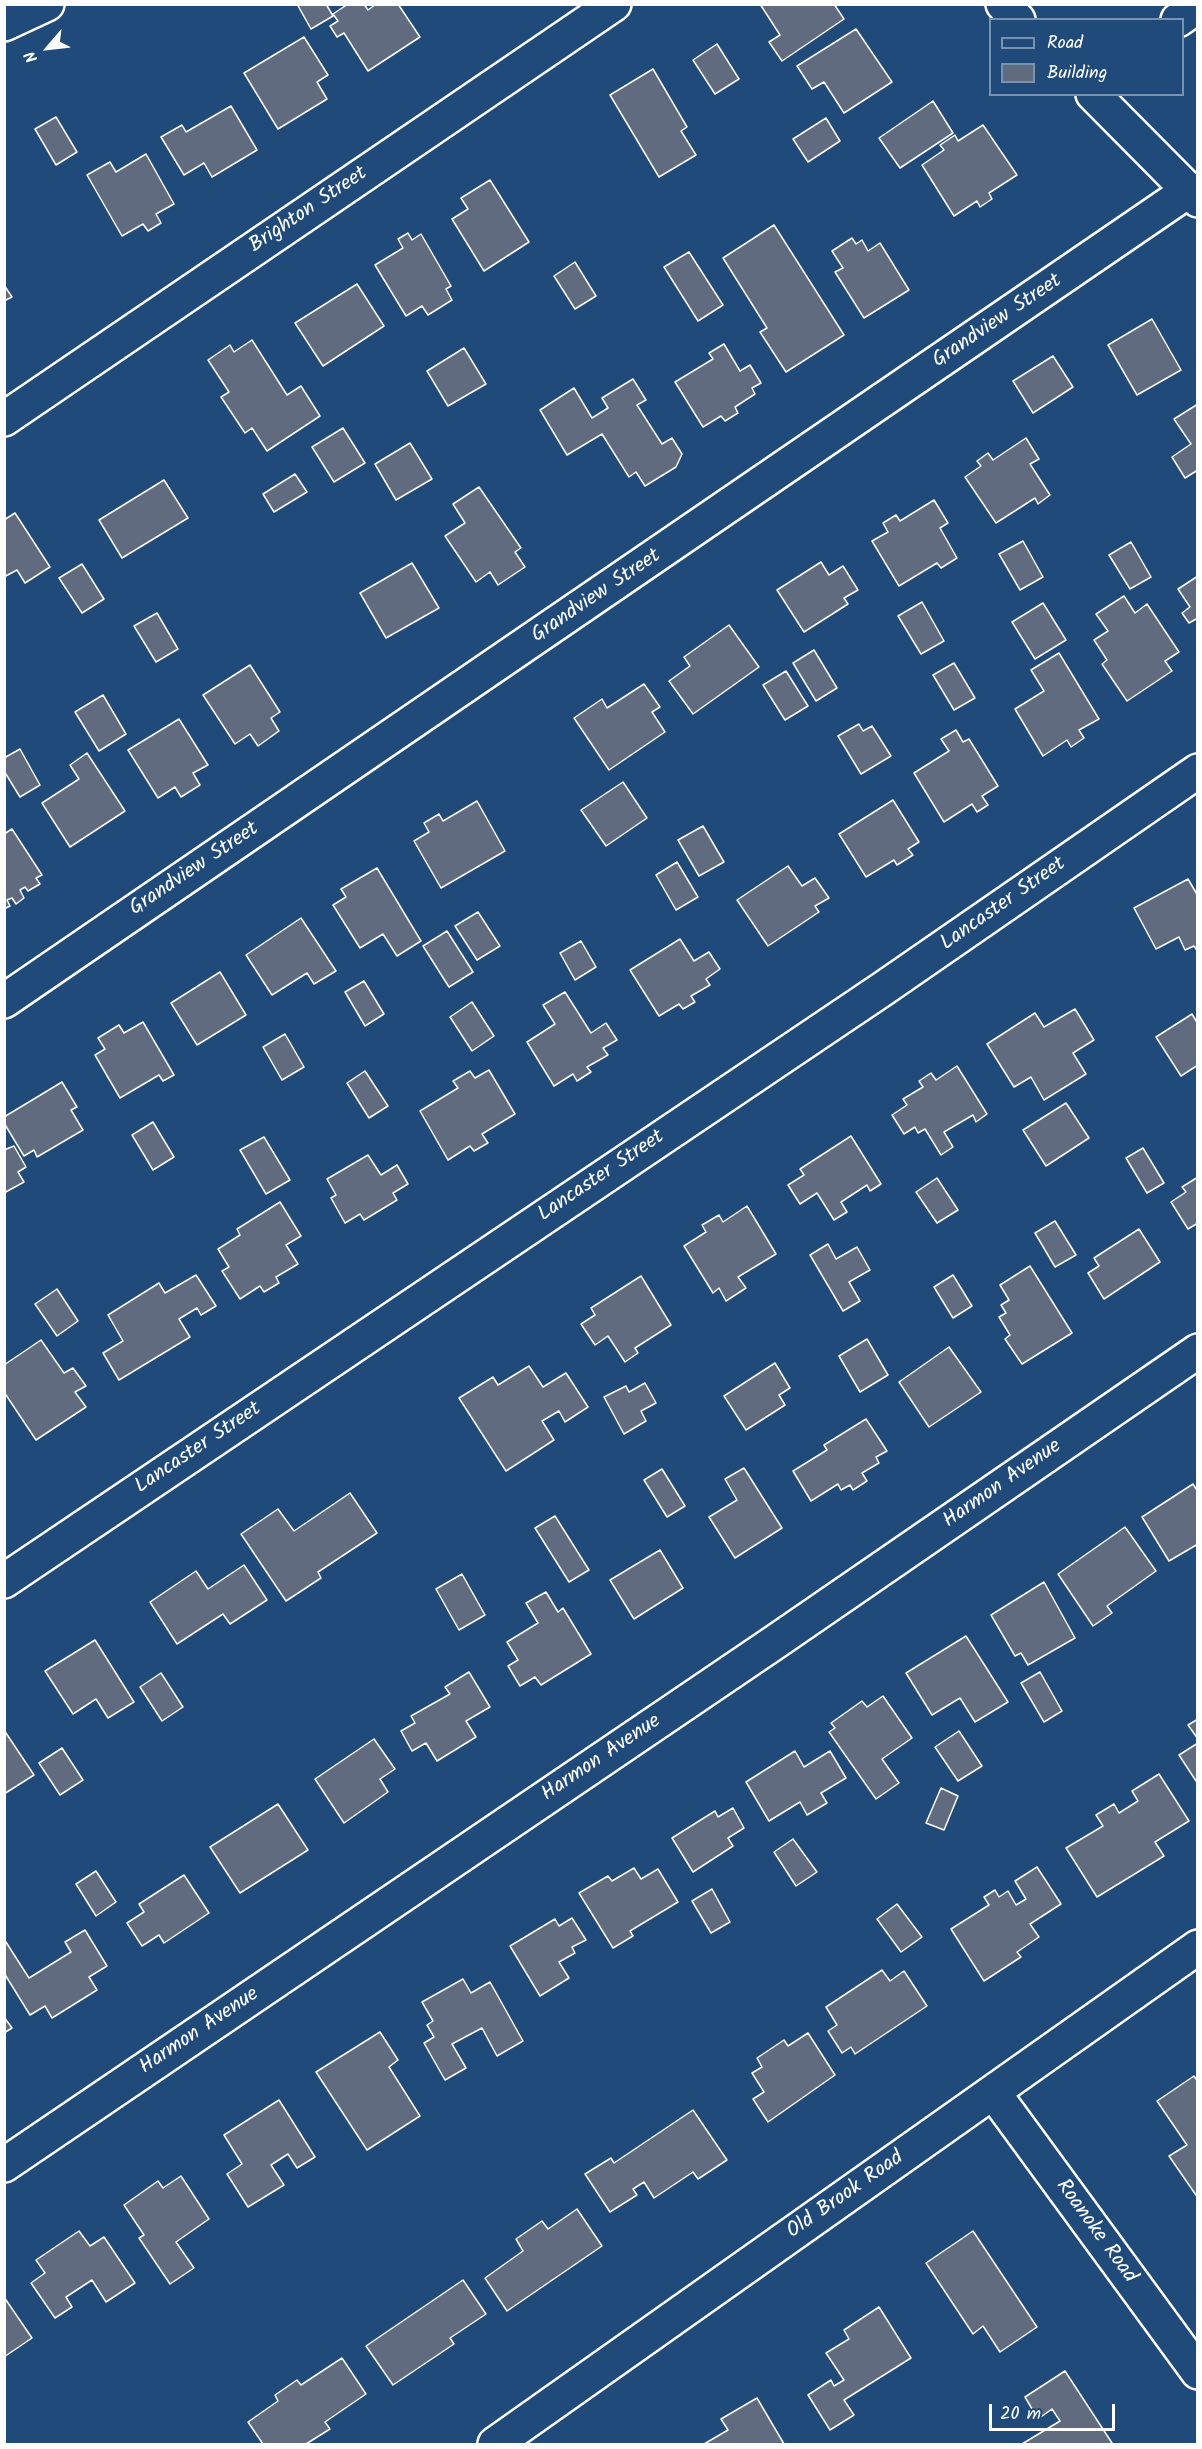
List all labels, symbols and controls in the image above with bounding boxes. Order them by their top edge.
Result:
north arrow [18,18,78,78]
legend [989,18,1184,96]
text: Road [1047,29,1083,58]
text: N [18,46,45,67]
text: Building [1047,59,1107,88]
street label: Brighton Street [245,162,373,260]
street label: Grandview Street [929,269,1067,375]
street label: Grandview Street [528,544,666,650]
street label: Grandview Street [126,817,264,923]
street label: Lancaster Street [937,853,1071,957]
street label: Lancaster Street [534,1125,670,1229]
street label: Lancaster Street [131,1397,267,1501]
street label: Harmon Avenue [939,1435,1067,1535]
street label: Harmon Avenue [538,1710,666,1808]
street label: Harmon Avenue [136,1983,264,2081]
street label: Old Brook Road [783,2146,909,2246]
street label: Roanoke Road [1049,2175,1141,2289]
scale bar [992,2392,1118,2430]
text: 20 m [1000,2400,1041,2429]

